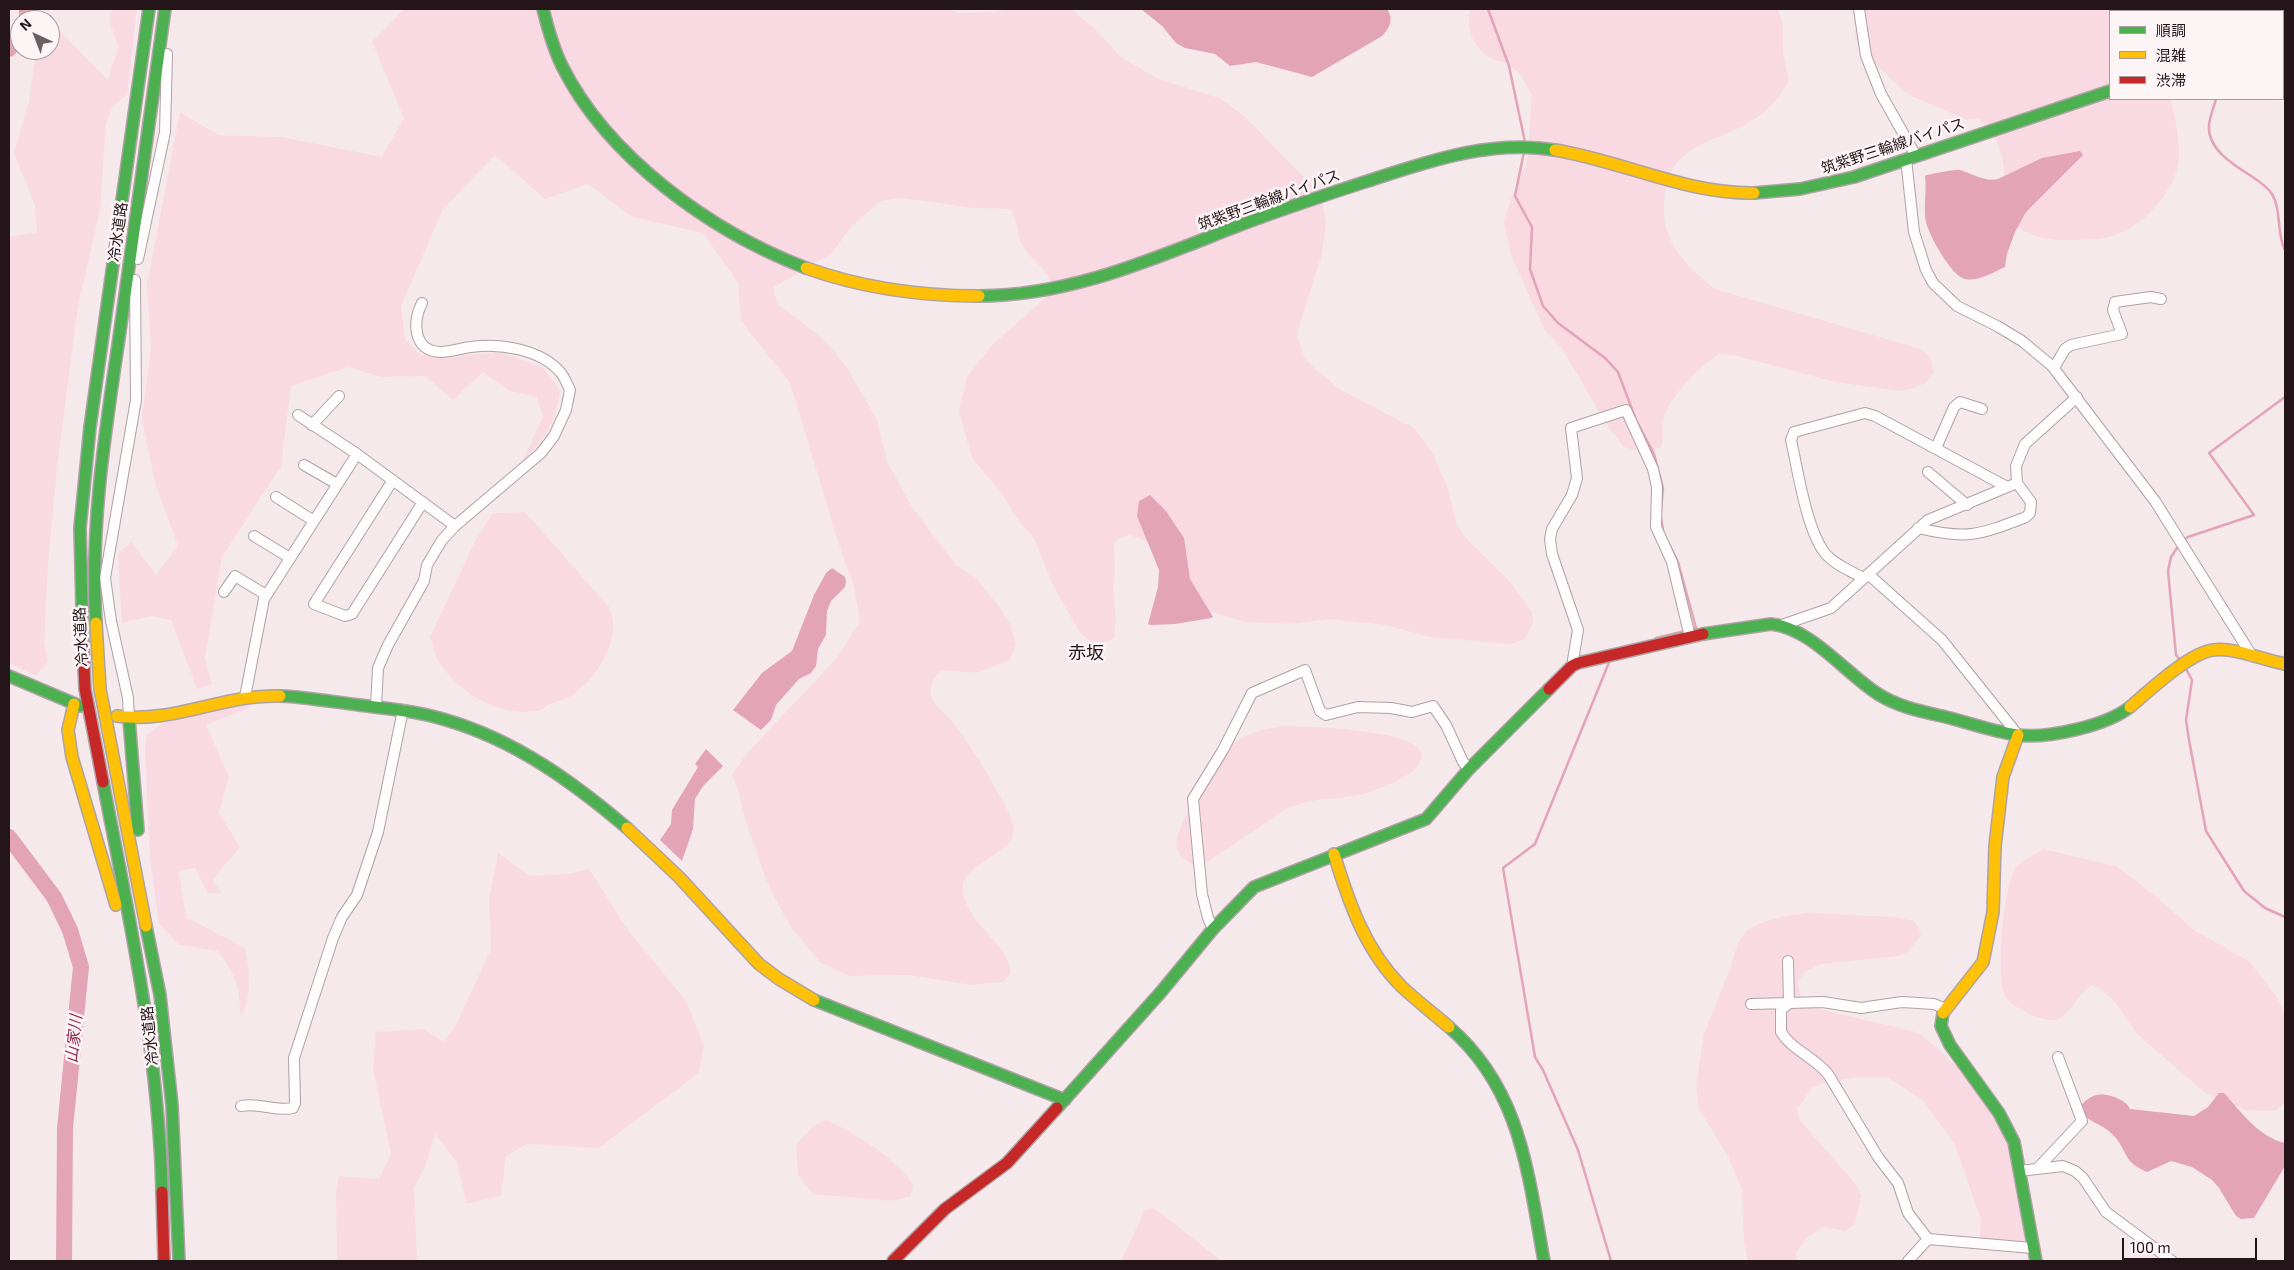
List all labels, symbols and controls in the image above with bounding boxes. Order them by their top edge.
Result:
north arrow [10,10,60,60]
legend [2109,10,2284,100]
text: N [16,15,35,34]
text: 順調 [2156,21,2186,39]
text: 混雑 [2156,46,2186,64]
text: 渋滞 [2156,71,2186,89]
street label: 筑紫野三輪線バイパス [1819,114,1967,178]
street label: 筑紫野三輪線バイパス [1195,166,1343,234]
street label: 冷水道路 [105,201,131,263]
street label: 冷水道路 [70,607,92,667]
district label: 赤坂 [1068,642,1104,664]
street label: 冷水道路 [138,1005,162,1067]
water label: 山家川 [62,1014,86,1064]
scale bar [2124,1228,2259,1260]
text: 100 m [2130,1238,2171,1256]

